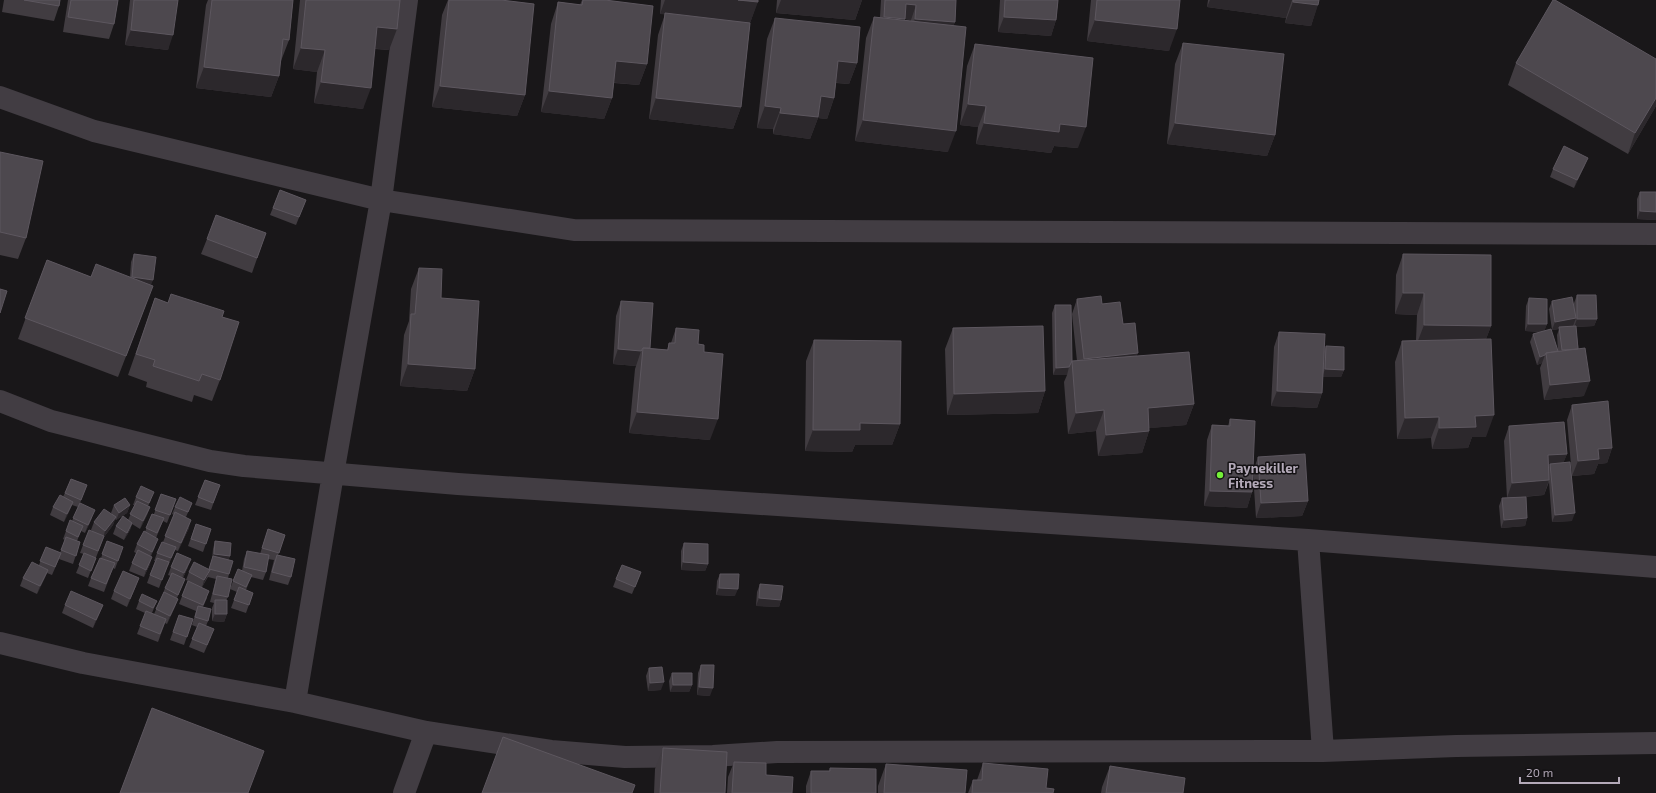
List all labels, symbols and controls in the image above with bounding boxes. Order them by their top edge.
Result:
place label: Paynekiller Fitness [1228,460,1299,491]
marker: Paynekiller Fitness [1215,470,1225,480]
scale bar [1520,759,1619,785]
text: 20 m [1526,765,1553,779]

